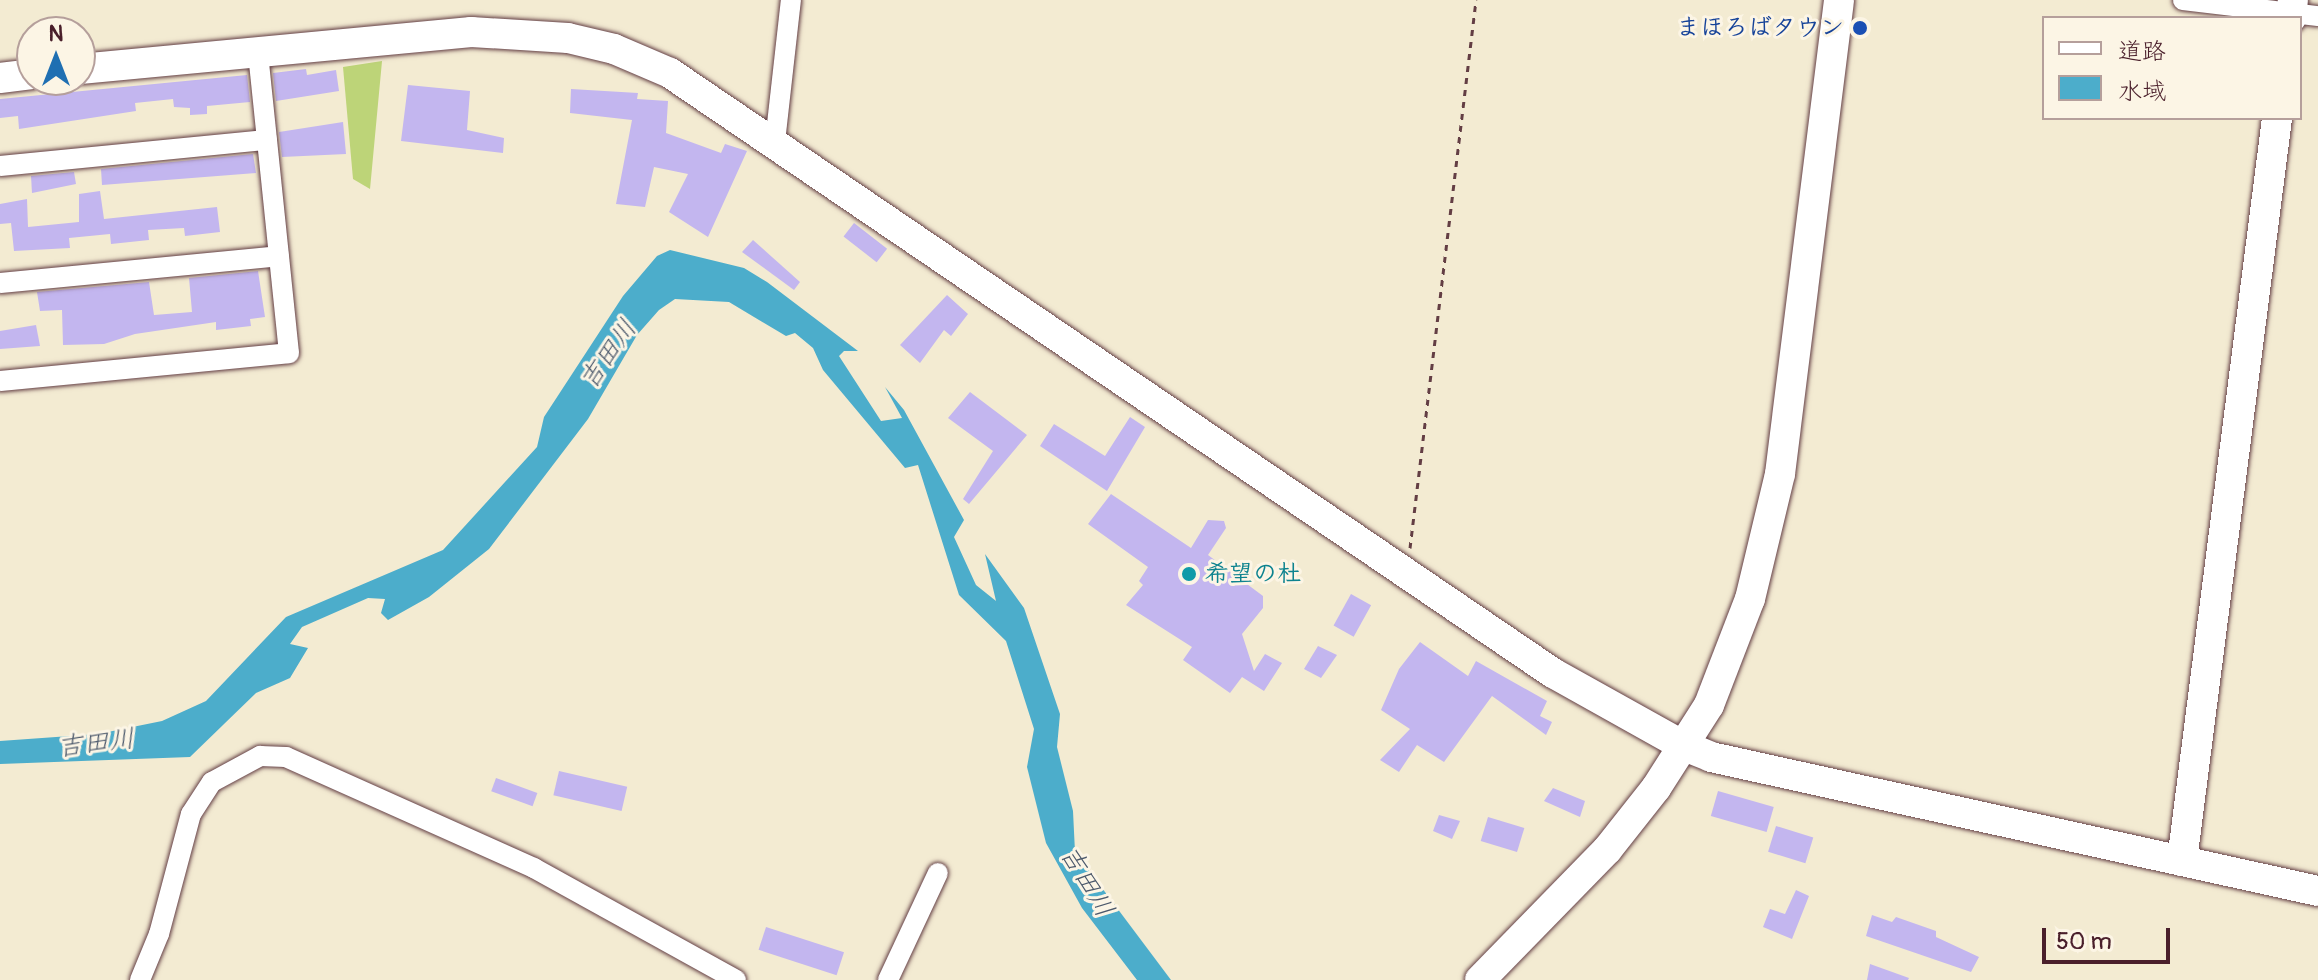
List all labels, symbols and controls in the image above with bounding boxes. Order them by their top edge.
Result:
place label: まほろばタウン [1676,14,1844,42]
north arrow [16,16,96,96]
legend [2042,16,2302,120]
marker: まほろばタウン [1851,19,1869,37]
text: N [49,20,63,48]
text: 道路 [2118,37,2166,66]
text: 水域 [2118,77,2166,106]
water label: 吉田川 [574,314,644,396]
place label: 希望の杜 [1205,560,1301,588]
marker: 希望の杜 [1180,565,1198,583]
water label: 吉田川 [55,724,137,764]
water label: 吉田川 [1053,841,1119,923]
scale bar [2046,912,2174,962]
text: 50 m [2056,927,2112,956]

